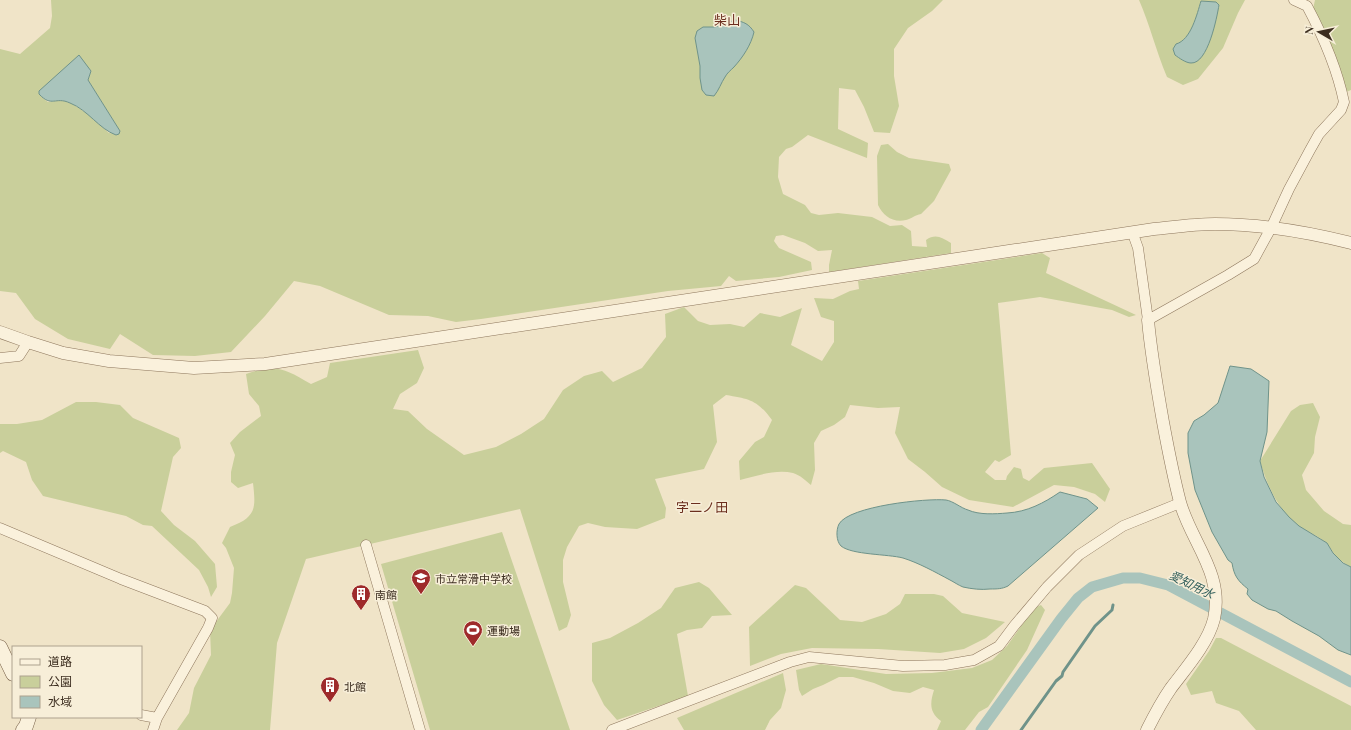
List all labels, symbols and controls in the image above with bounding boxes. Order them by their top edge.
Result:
district label: 柴山 [714,11,740,28]
north arrow [1299,12,1339,52]
text: N [1301,25,1317,35]
district label: 字二ノ田 [676,498,728,515]
water label: 愛知用水 [1167,566,1219,603]
school or university icon: 市立常滑中学校 [410,567,432,595]
place label: 市立常滑中学校 [435,571,512,586]
building icon: 南館 [350,583,372,611]
place label: 南館 [375,587,397,602]
sports icon: 運動場 [462,619,484,647]
place label: 運動場 [487,623,520,638]
legend [12,646,142,718]
text: 道路 [48,653,72,669]
text: 公園 [48,673,72,689]
building icon: 北館 [319,675,341,703]
place label: 北館 [344,679,366,694]
text: 水域 [48,693,72,709]

